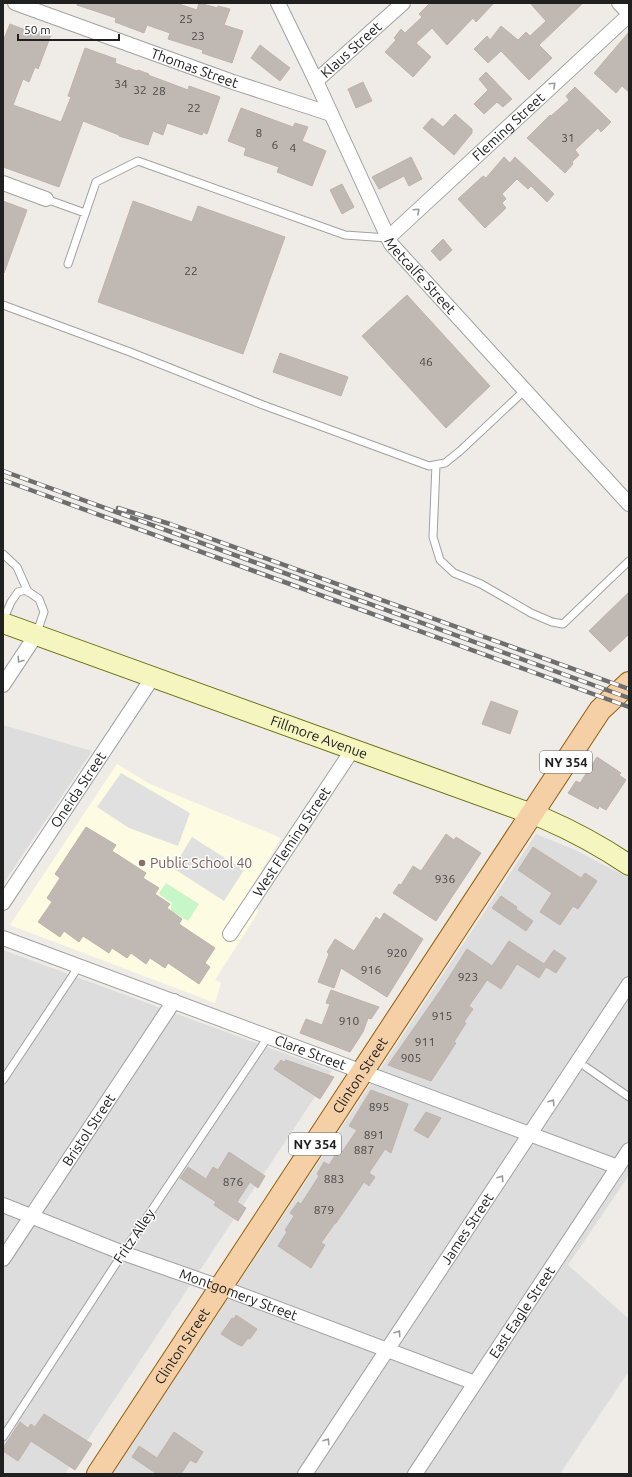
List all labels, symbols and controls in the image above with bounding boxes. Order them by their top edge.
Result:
house number: 25 [179,12,193,25]
scale bar [18,16,119,42]
street label: Klaus Street [317,18,385,81]
text: 50 m [24,23,51,36]
house number: 23 [191,29,205,42]
street label: Thomas Street [149,45,241,91]
house number: 34 [114,77,128,90]
one-way arrow [548,82,556,90]
house number: 32 [133,83,147,96]
house number: 28 [152,84,166,97]
street label: Fleming Street [469,89,548,164]
house number: 22 [187,101,201,114]
house number: 8 [256,126,263,139]
house number: 31 [561,131,575,144]
house number: 6 [272,138,279,151]
house number: 4 [290,141,297,154]
one-way arrow [412,209,420,216]
street label: Metcalfe Street [381,235,459,318]
house number: 22 [184,264,198,277]
house number: 46 [419,355,433,368]
one-way arrow [17,656,24,663]
street label: Fillmore Avenue [268,712,370,762]
street label: Oneida Street [47,748,109,831]
road number: NY 354 [540,751,592,773]
street label: West Fleming Street [249,783,334,899]
place label: Public School 40 [150,855,252,871]
marker: Public School 40 [137,858,147,868]
house number: 936 [435,872,455,885]
house number: 920 [387,946,407,959]
house number: 916 [361,963,381,976]
house number: 923 [458,970,478,983]
house number: 915 [432,1009,452,1022]
house number: 910 [339,1014,359,1027]
street label: Clare Street [272,1032,349,1073]
street label: Clinton Street [329,1034,391,1116]
house number: 911 [415,1035,435,1048]
house number: 905 [401,1051,421,1064]
street label: Bristol Street [59,1090,119,1169]
one-way arrow [547,1099,554,1106]
house number: 895 [369,1100,389,1113]
house number: 891 [364,1128,384,1141]
road number: NY 354 [289,1133,341,1155]
house number: 887 [354,1143,374,1156]
house number: 883 [324,1172,344,1185]
house number: 876 [223,1175,243,1188]
one-way arrow [496,1175,504,1182]
street label: James Street [438,1190,497,1268]
house number: 879 [314,1203,334,1216]
street label: Fritz Alley [110,1206,158,1266]
street label: East Eagle Street [486,1263,558,1361]
street label: Montgomery Street [177,1265,300,1324]
street label: Clinton Street [151,1305,213,1387]
one-way arrow [394,1330,401,1337]
one-way arrow [322,1439,329,1446]

